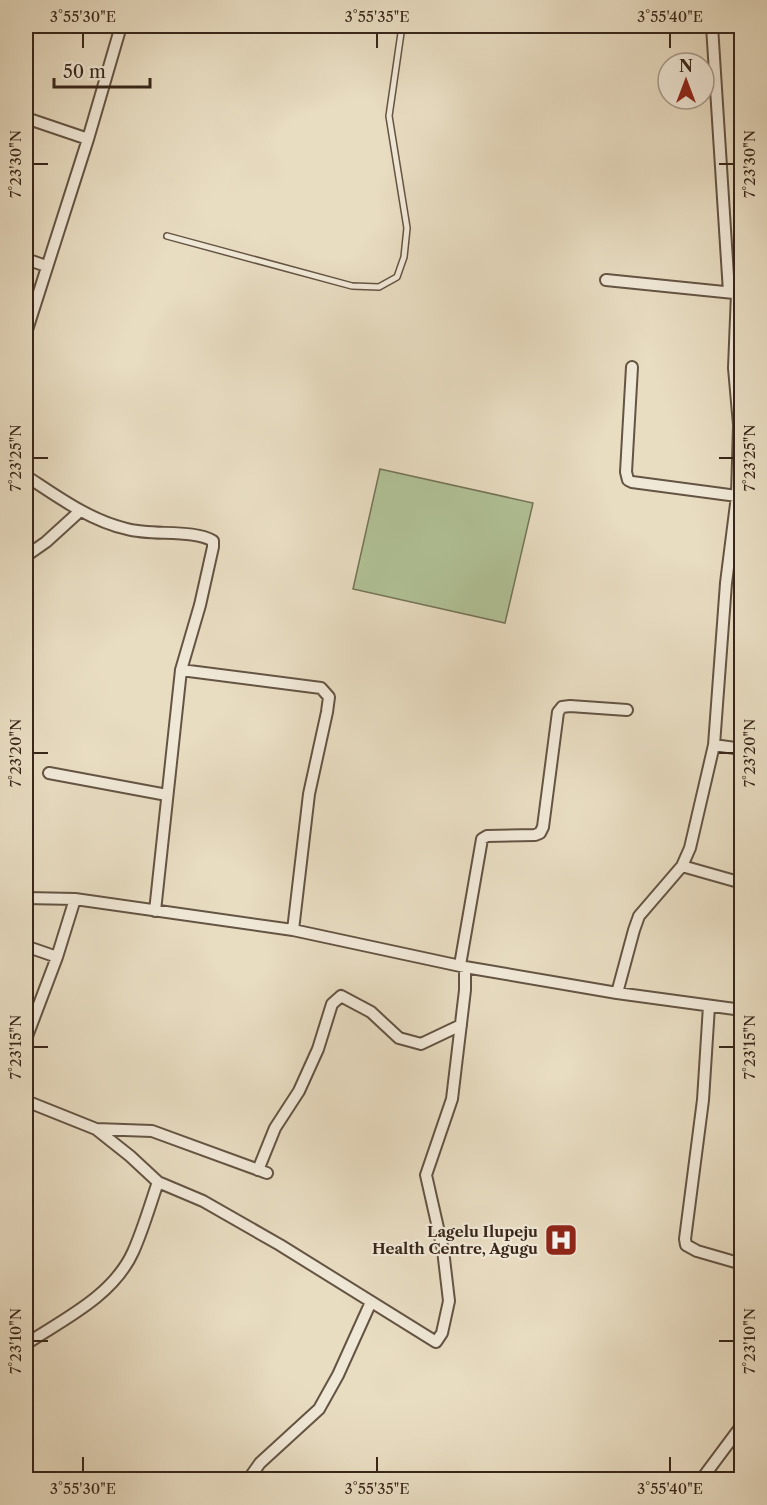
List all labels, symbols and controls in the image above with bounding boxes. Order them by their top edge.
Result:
text: 3°55'30"E [50,7,116,26]
text: 3°55'35"E [344,7,410,26]
text: 3°55'40"E [637,7,703,26]
scale bar [54,51,150,89]
north arrow [656,51,716,111]
text: N [679,56,693,76]
text: 50 m [63,61,106,83]
text: 7°23'30"N [6,130,25,198]
text: 7°23'30"N [740,130,759,198]
text: 7°23'25"N [6,424,25,492]
text: 7°23'25"N [740,424,759,492]
text: 7°23'20"N [6,719,25,787]
text: 7°23'20"N [740,719,759,787]
text: 7°23'15"N [6,1015,25,1079]
text: 7°23'15"N [740,1015,759,1079]
place label: Lagelu Ilupeju Health Centre, Agugu [372,1222,538,1258]
hospital icon: Lagelu Ilupeju Health Centre, Agugu [543,1222,579,1258]
text: 7°23'10"N [6,1308,25,1374]
text: 7°23'10"N [740,1308,759,1374]
text: 3°55'30"E [50,1479,116,1498]
text: 3°55'35"E [344,1479,410,1498]
text: 3°55'40"E [637,1479,703,1498]

